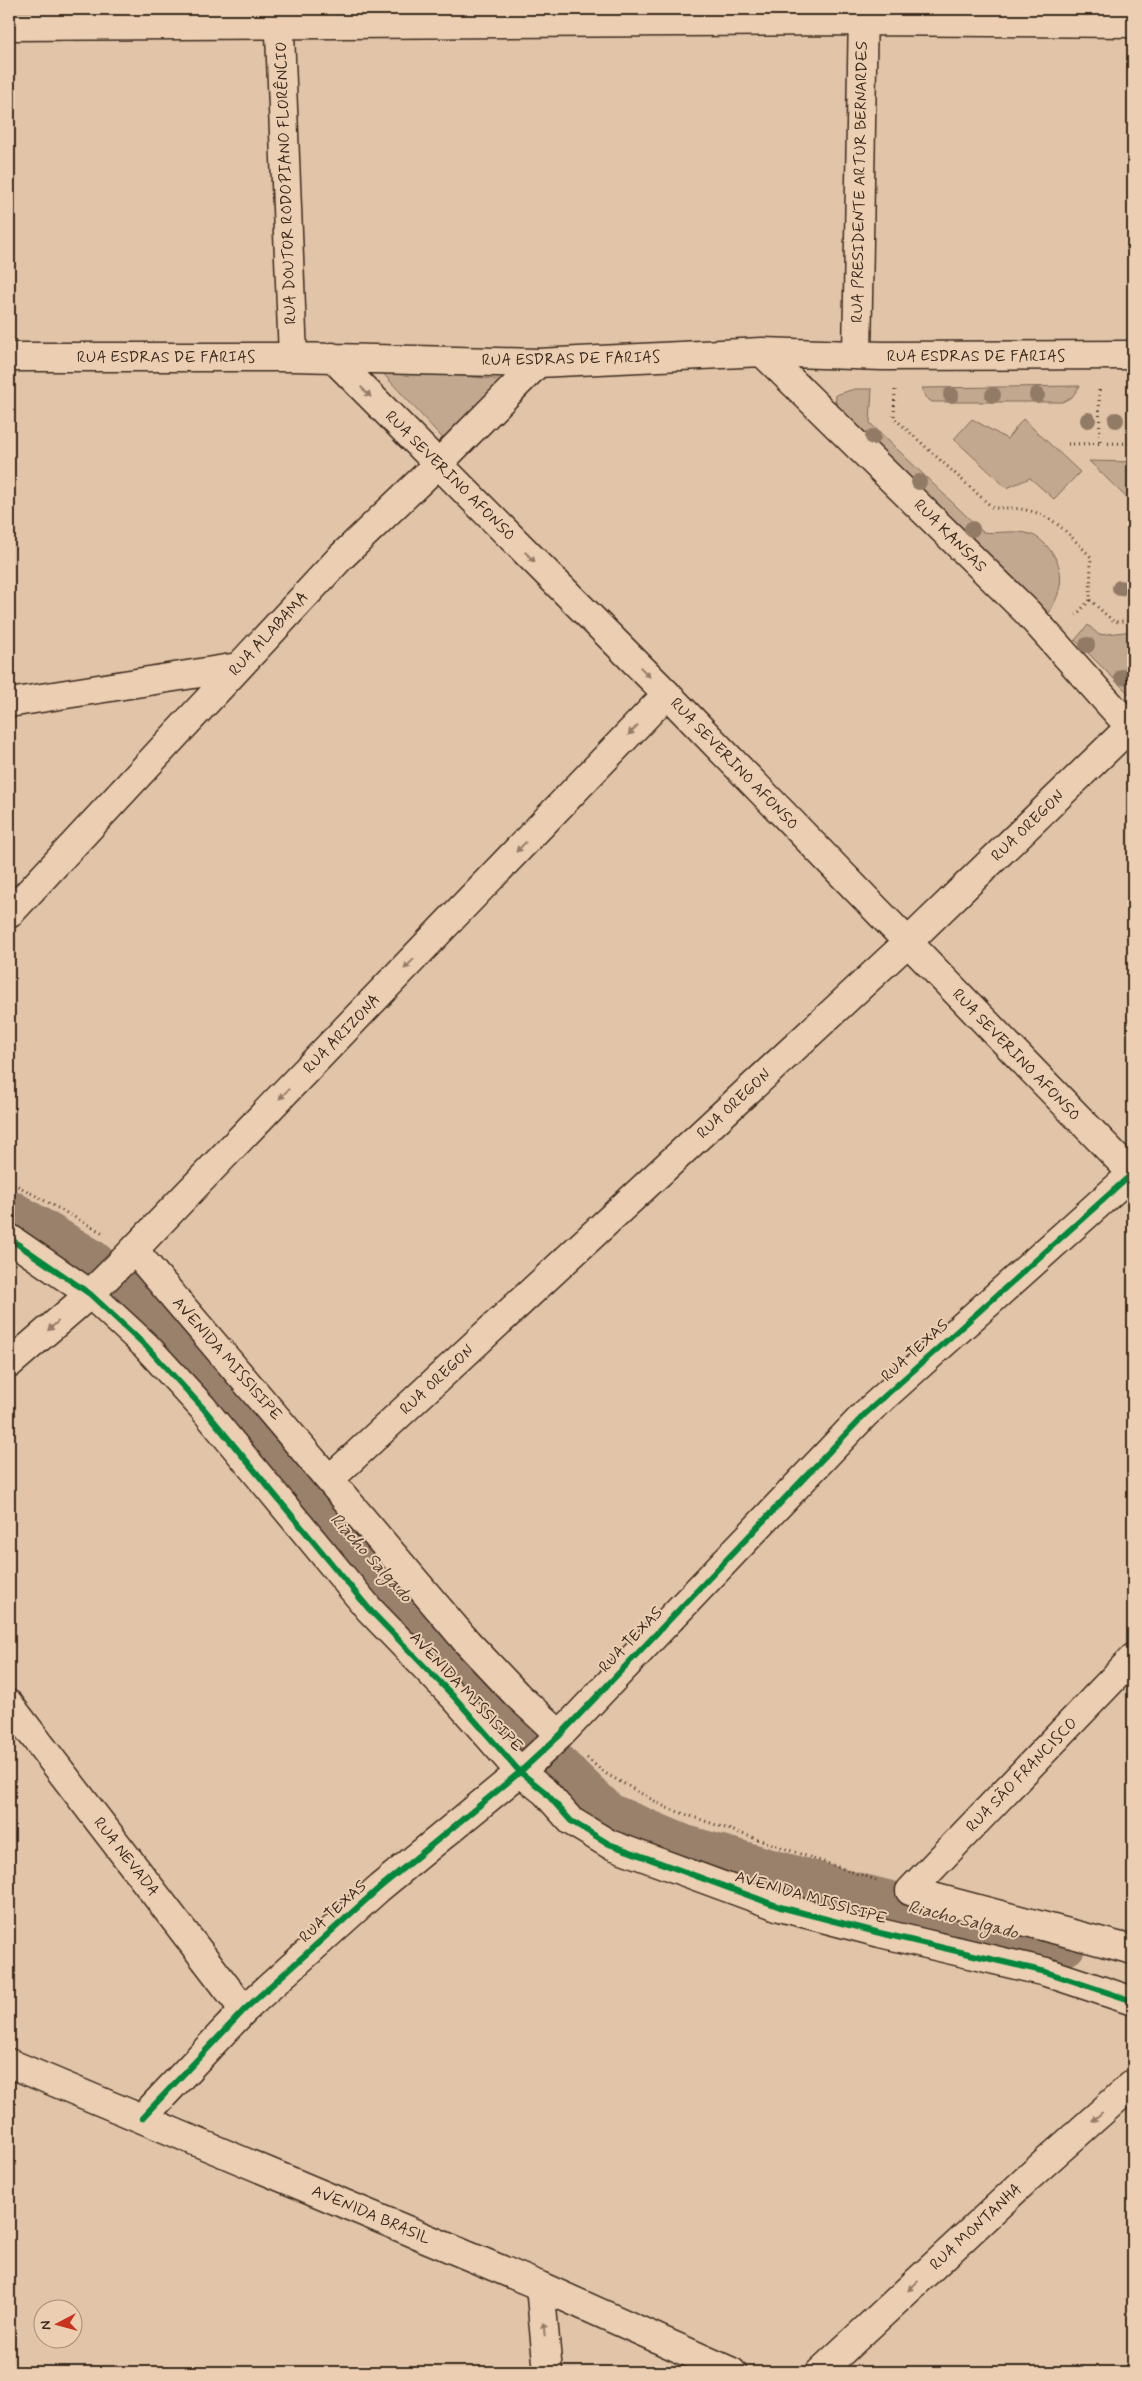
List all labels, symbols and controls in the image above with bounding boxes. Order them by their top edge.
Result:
street label: RUA DOUTOR RODOPIANO FLORÊNCIO [271,41,301,325]
street label: RUA PRESIDENTE ARTUR BERNARDES [847,41,873,323]
street label: RUA ESDRAS DE FARIAS [887,346,1065,367]
street label: RUA ESDRAS DE FARIAS [77,347,255,368]
street label: RUA ESDRAS DE FARIAS [482,347,660,371]
one-way arrow [360,386,372,398]
street label: RUA SEVERINO AFONSO [380,406,520,546]
street label: RUA KANSAS [909,495,991,577]
one-way arrow [524,550,536,562]
street label: RUA ALABAMA [224,587,314,681]
one-way arrow [639,666,651,678]
street label: RUA SEVERINO AFONSO [665,693,803,835]
one-way arrow [627,723,639,735]
street label: RUA OREGON [987,785,1070,866]
one-way arrow [515,841,527,853]
one-way arrow [403,958,415,970]
street label: RUA SEVERINO AFONSO [947,984,1085,1126]
street label: RUA ARIZONA [299,990,385,1078]
street label: RUA OREGON [692,1064,776,1144]
one-way arrow [278,1088,290,1100]
street label: AVENIDA MISSISIPE [168,1293,286,1425]
street label: RUA TEXAS [877,1315,953,1387]
one-way arrow [47,1320,60,1331]
street label: RUA OREGON [395,1340,479,1420]
water label: Riacho Salgado [323,1508,419,1610]
street label: RUA TEXAS [594,1603,668,1677]
street label: AVENIDA MISSISIPE [405,1627,527,1757]
street label: RUA SÃO FRANCISCO [962,1713,1082,1837]
street label: RUA NEVADA [88,1813,164,1901]
street label: AVENIDA MISSISIPE [733,1866,889,1930]
street label: RUA TEXAS [295,1876,371,1948]
water label: Riacho Salgado [905,1895,1022,1948]
one-way arrow [1090,2111,1103,2122]
street label: RUA MONTANHA [925,2179,1027,2275]
street label: AVENIDA BRASIL [309,2181,434,2250]
one-way arrow [908,2280,920,2292]
north arrow [32,2298,82,2348]
text: N [37,2320,56,2331]
one-way arrow [540,2321,548,2337]

